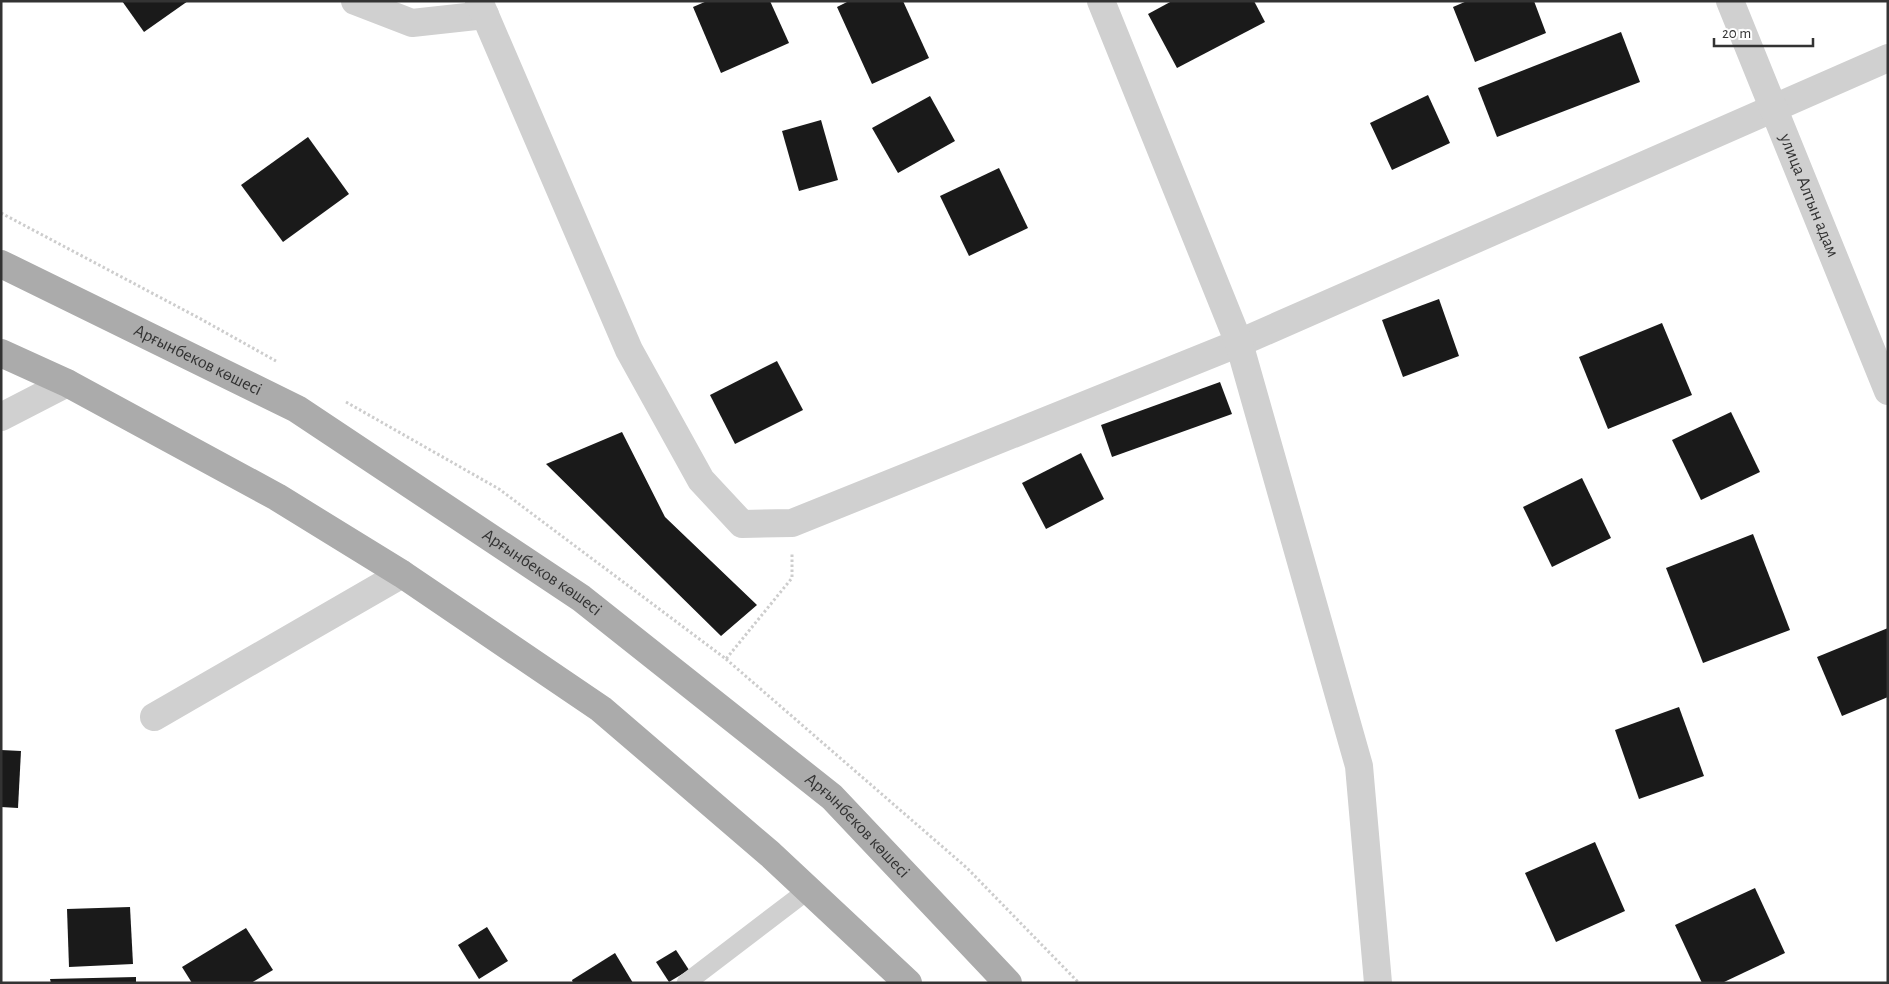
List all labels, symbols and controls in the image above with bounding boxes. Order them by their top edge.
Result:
scale bar [1714,15,1813,47]
text: 20 m [1722,26,1751,41]
street label: улица Алтын адам [1775,130,1842,260]
street label: Арғынбеков көшесі [131,321,265,399]
street label: Арғынбеков көшесі [479,526,605,620]
street label: Арғынбеков көшесі [801,770,913,882]

